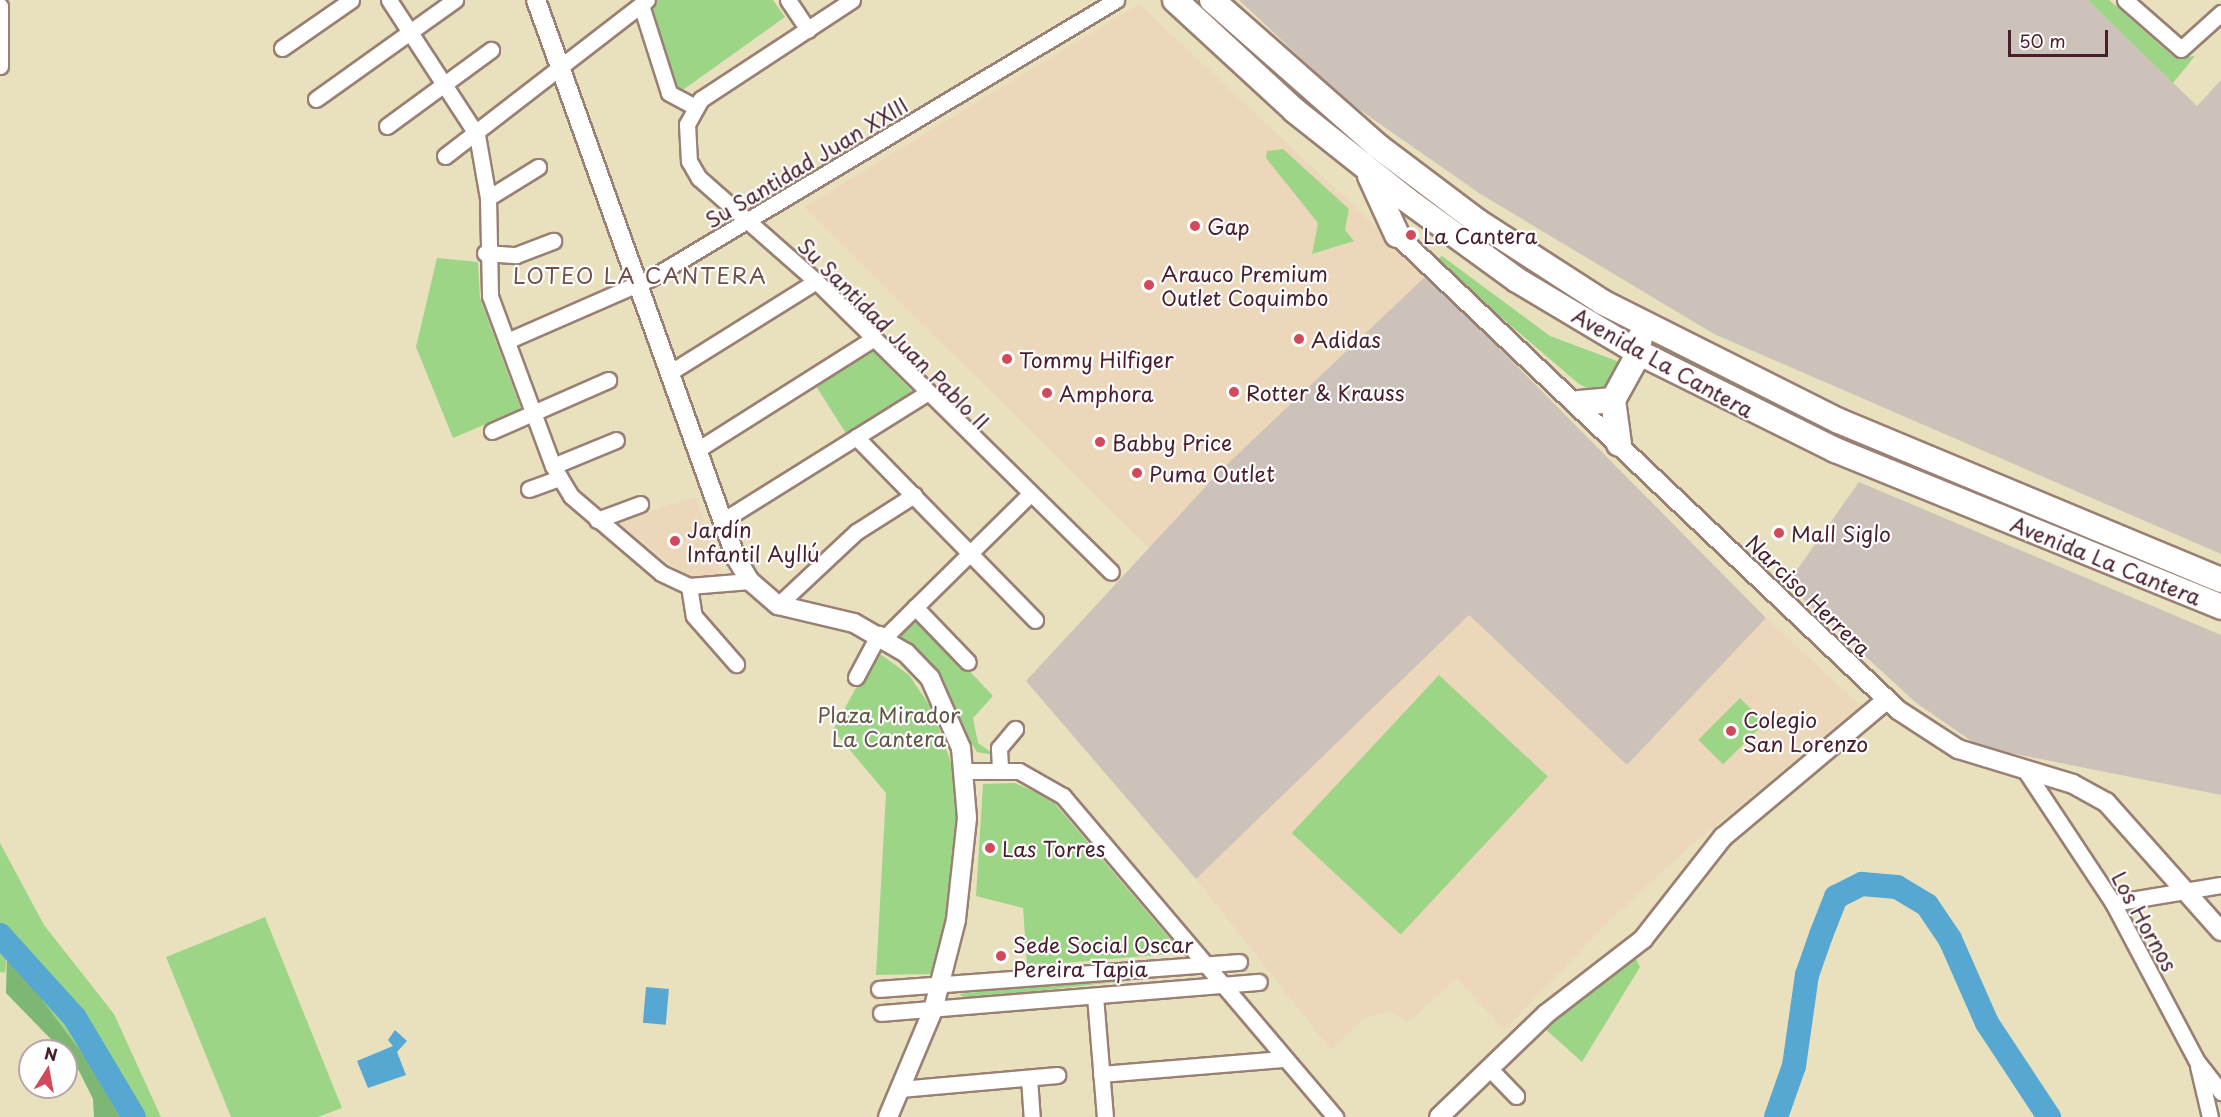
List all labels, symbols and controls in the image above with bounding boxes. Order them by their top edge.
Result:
scale bar [2011,18,2112,56]
text: 50 m [2019,27,2066,54]
street label: Su Santidad Juan XXIII [700,92,912,232]
place label: Gap [1207,213,1250,239]
marker: Gap [1188,219,1202,233]
place label: La Cantera [1423,222,1537,248]
marker: La Cantera [1404,228,1418,242]
street label: Su Santidad Juan Pablo II [793,232,995,434]
place label: Arauco Premium Outlet Coquimbo [1161,260,1331,310]
district label: LOTEO LA CANTERA [514,262,766,288]
marker: Arauco Premium Outlet Coquimbo [1142,278,1156,292]
street label: Avenida La Cantera [1569,302,1757,422]
place label: Adidas [1311,326,1381,352]
marker: Adidas [1292,332,1306,346]
place label: Tommy Hilfiger [1019,346,1175,372]
marker: Tommy Hilfiger [1000,352,1014,366]
place label: Rotter & Krauss [1246,379,1406,405]
place label: Amphora [1059,380,1154,406]
marker: Rotter & Krauss [1227,385,1241,399]
marker: Amphora [1040,386,1054,400]
place label: Babby Price [1112,429,1232,455]
marker: Babby Price [1093,435,1107,449]
place label: Puma Outlet [1149,460,1275,486]
marker: Puma Outlet [1130,466,1144,480]
street label: Avenida La Cantera [2008,511,2204,609]
place label: Jardín Infantil Ayllú [687,516,821,566]
place label: Mall Siglo [1791,520,1892,546]
marker: Mall Siglo [1772,526,1786,540]
street label: Narciso Herrera [1741,529,1877,661]
marker: Jardín Infantil Ayllú [668,534,682,548]
park label: Plaza Mirador La Cantera [818,701,960,751]
place label: Colegio San Lorenzo [1743,706,1867,756]
marker: Colegio San Lorenzo [1724,724,1738,738]
place label: Las Torres [1002,835,1106,861]
marker: Las Torres [983,841,997,855]
street label: Los Hornos [2107,866,2183,976]
place label: Sede Social Oscar Pereira Tapia [1013,931,1195,981]
marker: Sede Social Oscar Pereira Tapia [994,949,1008,963]
north arrow [18,1039,78,1099]
text: N [43,1040,60,1066]

